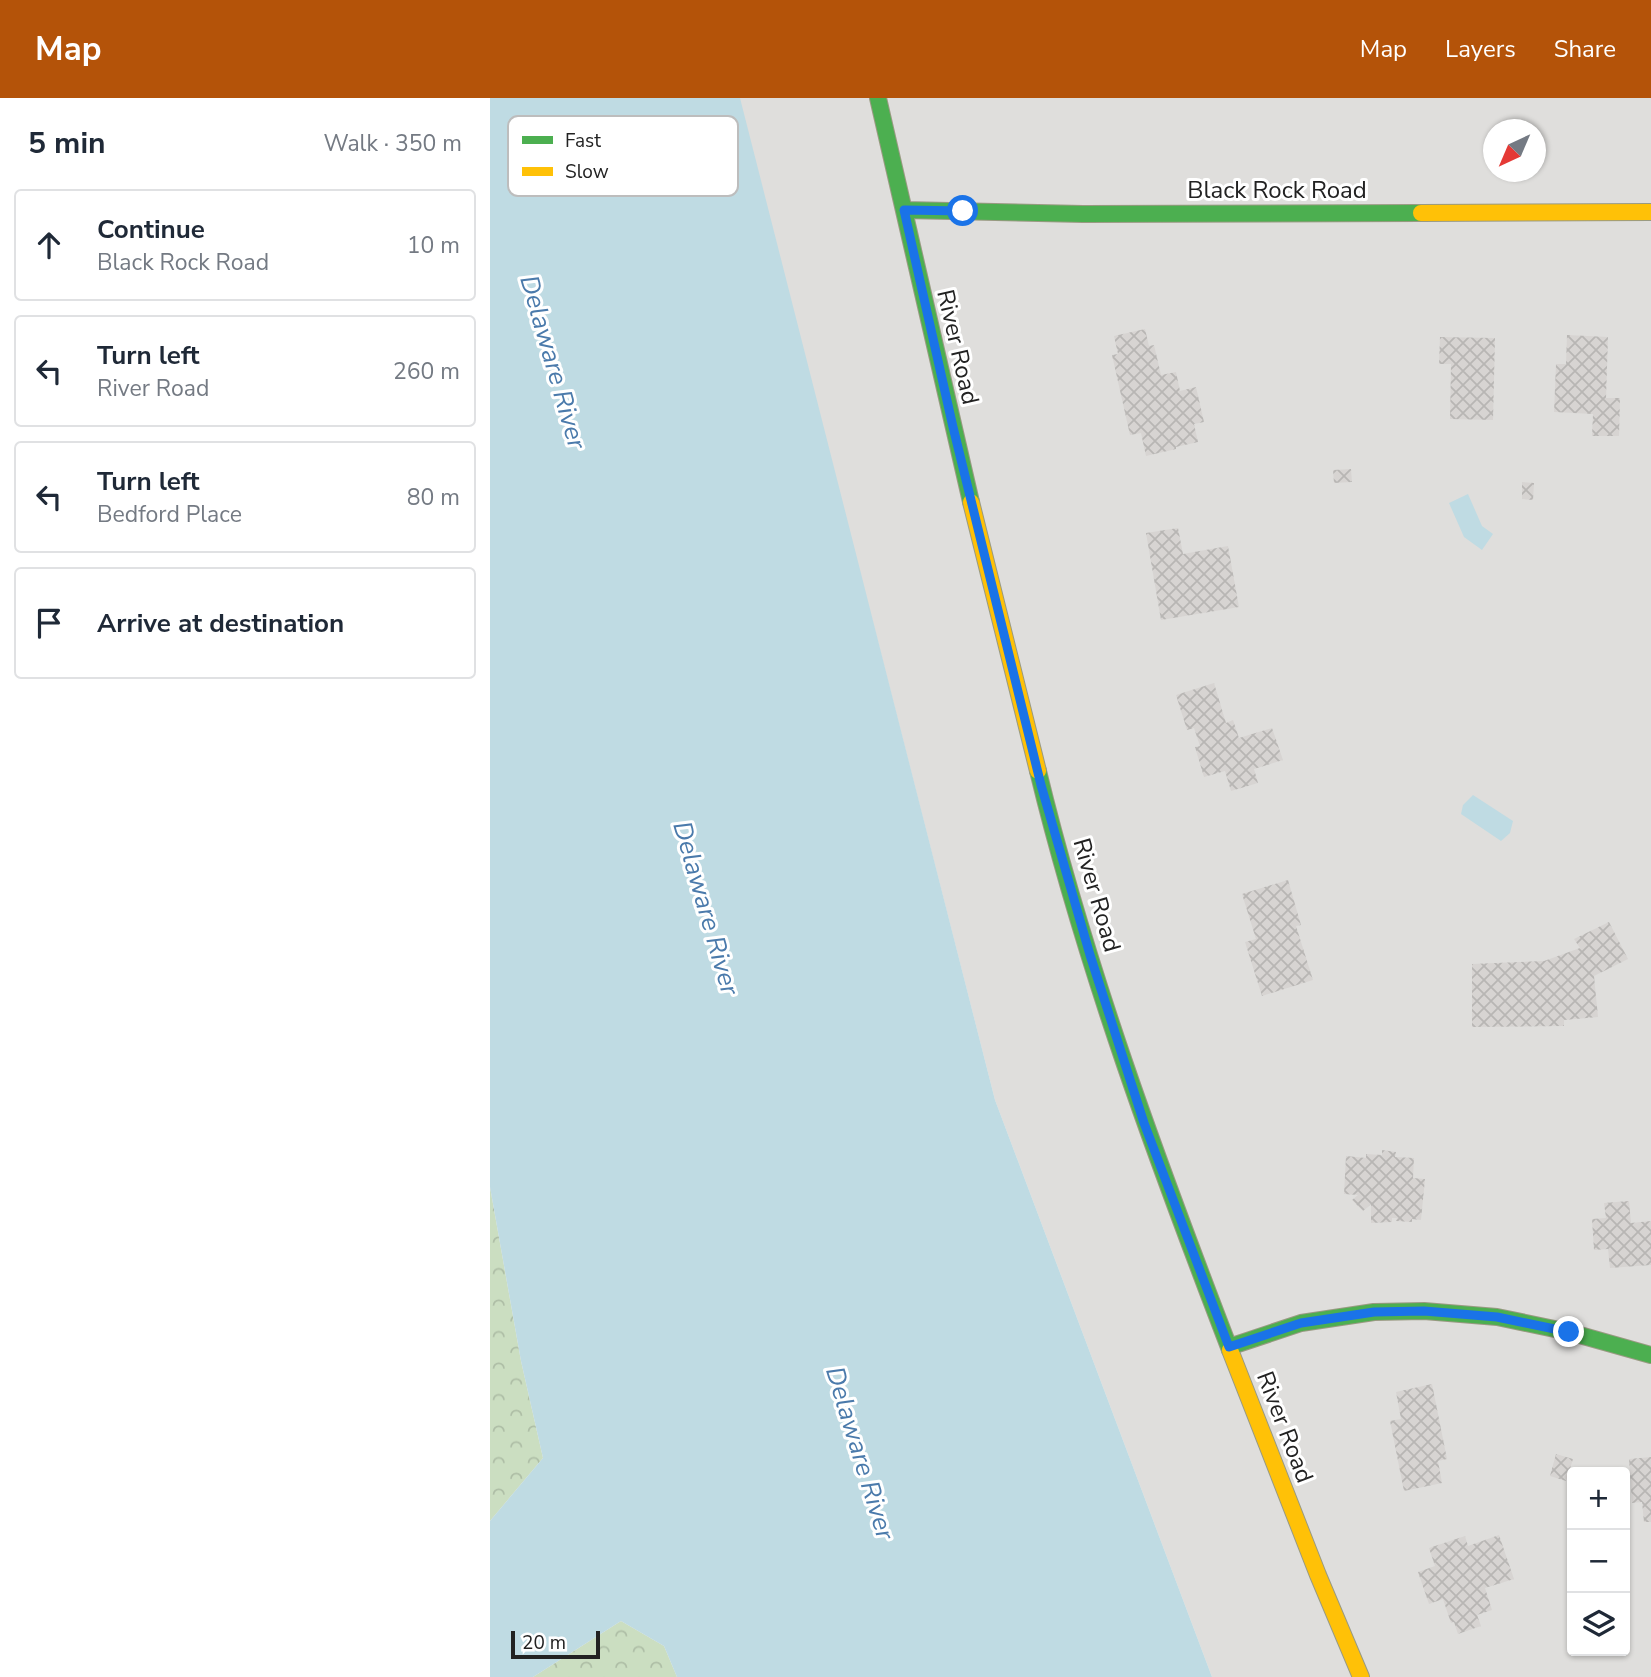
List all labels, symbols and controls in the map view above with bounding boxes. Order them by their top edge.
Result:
text: Map [35,27,102,72]
text: Map [1360,33,1407,65]
text: Layers [1445,33,1516,65]
text: Share [1554,33,1616,65]
legend [508,116,738,196]
north arrow [1483,119,1546,182]
text: 5 min [28,123,106,164]
text: Walk · 350 m [323,128,462,159]
text: Fast [565,128,601,154]
text: Slow [565,159,609,185]
street label: Black Rock Road [1187,174,1367,206]
route start [947,195,978,226]
text: Continue [97,212,205,247]
icon: ahead [30,226,68,264]
text: 10 m [407,230,460,261]
text: Black Rock Road [97,247,269,278]
water label: Delaware River [511,271,595,454]
street label: River Road [929,286,987,408]
text: Turn left [97,338,200,373]
icon: left [30,352,68,390]
text: 260 m [393,356,460,387]
text: River Road [97,373,209,404]
text: Turn left [97,464,200,499]
icon: left [30,478,68,516]
text: 80 m [407,482,460,513]
text: Bedford Place [97,499,242,530]
icon: arrive [30,604,68,642]
text: Arrive at destination [97,606,344,641]
water label: Delaware River [664,817,748,1000]
street label: River Road [1065,834,1129,956]
route end [1553,1316,1584,1347]
water label: Delaware River [817,1362,903,1544]
street label: River Road [1249,1367,1321,1487]
map controls [1567,1467,1630,1656]
button: + [1567,1467,1630,1530]
button: − [1567,1530,1630,1593]
button: layers [1567,1593,1630,1656]
scale bar [511,1628,600,1660]
text: 20 m [522,1630,566,1656]

